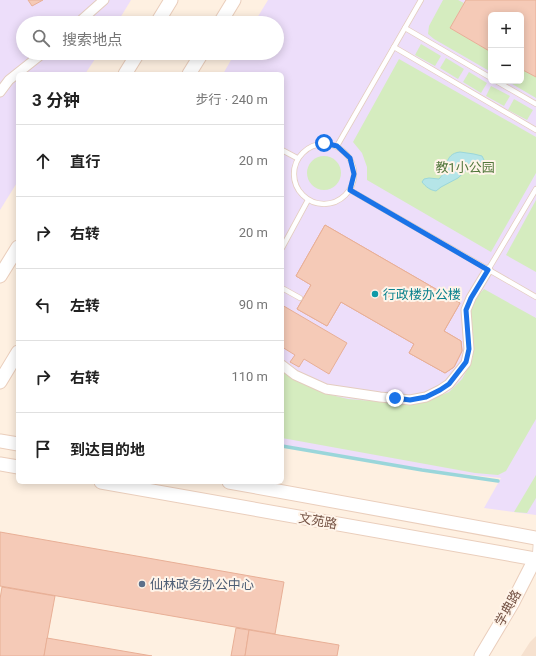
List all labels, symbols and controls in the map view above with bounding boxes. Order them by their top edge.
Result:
map controls [488,12,524,84]
button: + [488,12,524,48]
search box [16,16,284,60]
icon: search [30,27,52,49]
text: 搜索地点 [62,31,122,49]
button: − [488,48,524,84]
text: 3 分钟 [32,90,80,110]
text: 步行 · 240 m [196,92,268,107]
route start [315,134,333,152]
icon: ahead [32,150,54,172]
text: 直行 [70,153,100,171]
text: 20 m [239,153,268,168]
park label: 教1小公园 [435,160,495,175]
icon: right [32,222,54,244]
text: 右转 [70,225,100,243]
text: 20 m [239,225,268,240]
place label: 行政楼办公楼 [383,287,461,302]
marker: 行政楼办公楼 [370,289,380,299]
icon: left [32,294,54,316]
text: 左转 [70,297,100,315]
text: 90 m [239,297,268,312]
icon: right [32,366,54,388]
text: 右转 [70,369,100,387]
text: 110 m [231,369,268,384]
route end [386,389,404,407]
icon: arrive [32,438,54,460]
text: 到达目的地 [70,441,145,459]
street label: 文苑路 [297,510,339,532]
place label: 仙林政务办公中心 [150,577,254,592]
marker: 仙林政务办公中心 [137,579,147,589]
street label: 学典路 [492,587,524,629]

